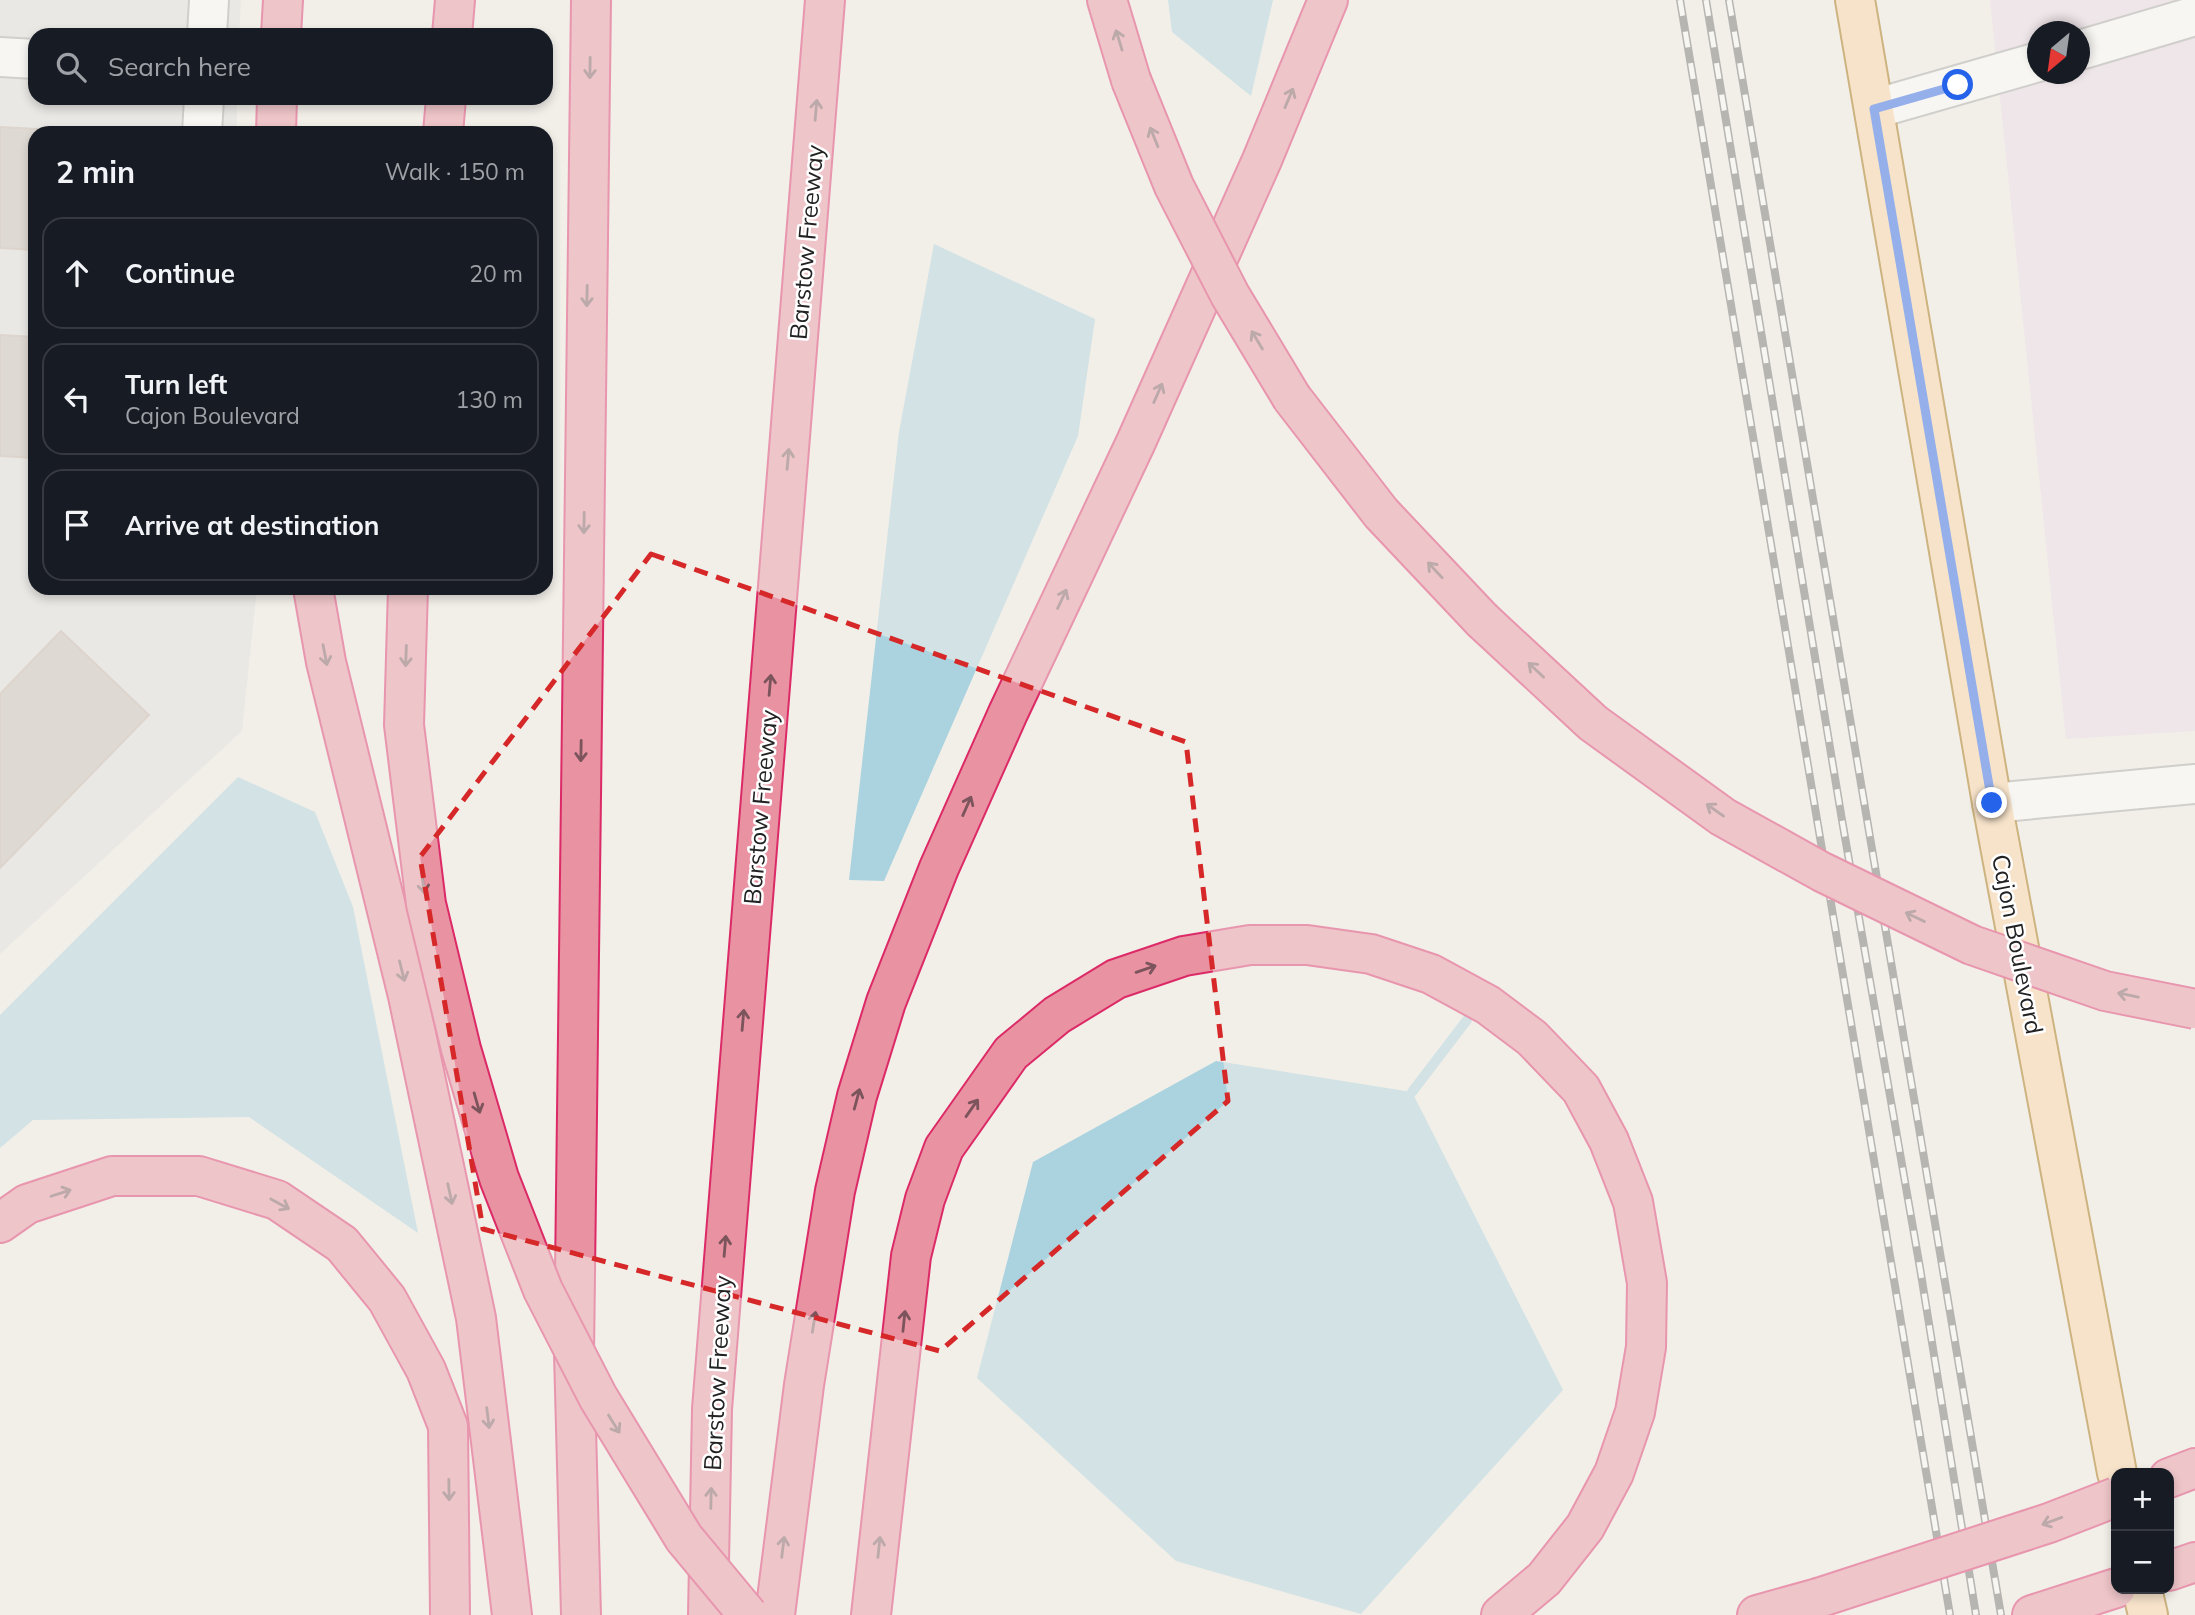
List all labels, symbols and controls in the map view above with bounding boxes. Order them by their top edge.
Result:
north arrow [2027,21,2090,84]
search box [28,28,553,105]
one-way arrow [1111,29,1124,51]
icon: search [52,48,90,86]
text: Search here [108,50,251,83]
one-way arrow [583,56,597,79]
route start [1942,69,1973,100]
one-way arrow [1283,87,1296,109]
one-way arrow [810,99,823,122]
one-way arrow [1146,127,1159,148]
street label: Barstow Freeway [783,143,829,341]
text: 2 min [56,153,135,191]
text: Walk · 150 m [385,157,525,186]
icon: ahead [58,254,96,292]
text: Continue [125,257,235,290]
text: 20 m [469,259,523,288]
one-way arrow [580,284,594,307]
one-way arrow [1250,330,1264,350]
text: Turn left [125,368,227,401]
icon: left [58,380,96,418]
one-way arrow [1152,383,1165,404]
text: 130 m [455,385,523,414]
text: Cajon Boulevard [125,401,300,430]
one-way arrow [782,448,795,470]
icon: arrive [58,506,96,544]
text: Arrive at destination [125,509,380,542]
one-way arrow [577,511,591,534]
one-way arrow [1426,562,1443,579]
one-way arrow [1056,589,1069,610]
one-way arrow [318,643,332,666]
one-way arrow [399,644,413,667]
one-way arrow [1527,662,1545,678]
one-way arrow [764,675,777,697]
street label: Barstow Freeway [737,708,783,906]
one-way arrow [575,739,588,762]
route end [1976,787,2007,818]
one-way arrow [961,795,974,817]
one-way arrow [1706,803,1725,817]
street label: Cajon Boulevard [1986,852,2050,1036]
one-way arrow [417,871,430,893]
one-way arrow [1905,910,1926,923]
one-way arrow [396,959,409,982]
one-way arrow [1135,962,1157,975]
one-way arrow [2117,988,2140,1002]
one-way arrow [737,1009,750,1031]
one-way arrow [851,1088,864,1111]
one-way arrow [471,1092,484,1114]
one-way arrow [964,1099,979,1118]
one-way arrow [443,1182,457,1205]
one-way arrow [49,1186,71,1198]
one-way arrow [270,1197,290,1211]
one-way arrow [719,1236,732,1258]
street label: Barstow Freeway [697,1274,737,1471]
one-way arrow [898,1310,911,1333]
one-way arrow [808,1311,821,1334]
one-way arrow [481,1406,494,1429]
one-way arrow [608,1413,622,1433]
map controls [2111,1468,2174,1594]
button: + [2111,1468,2174,1531]
one-way arrow [442,1479,456,1502]
one-way arrow [704,1487,717,1510]
one-way arrow [2042,1516,2064,1528]
button: − [2111,1531,2174,1594]
one-way arrow [777,1536,790,1559]
one-way arrow [872,1536,885,1559]

